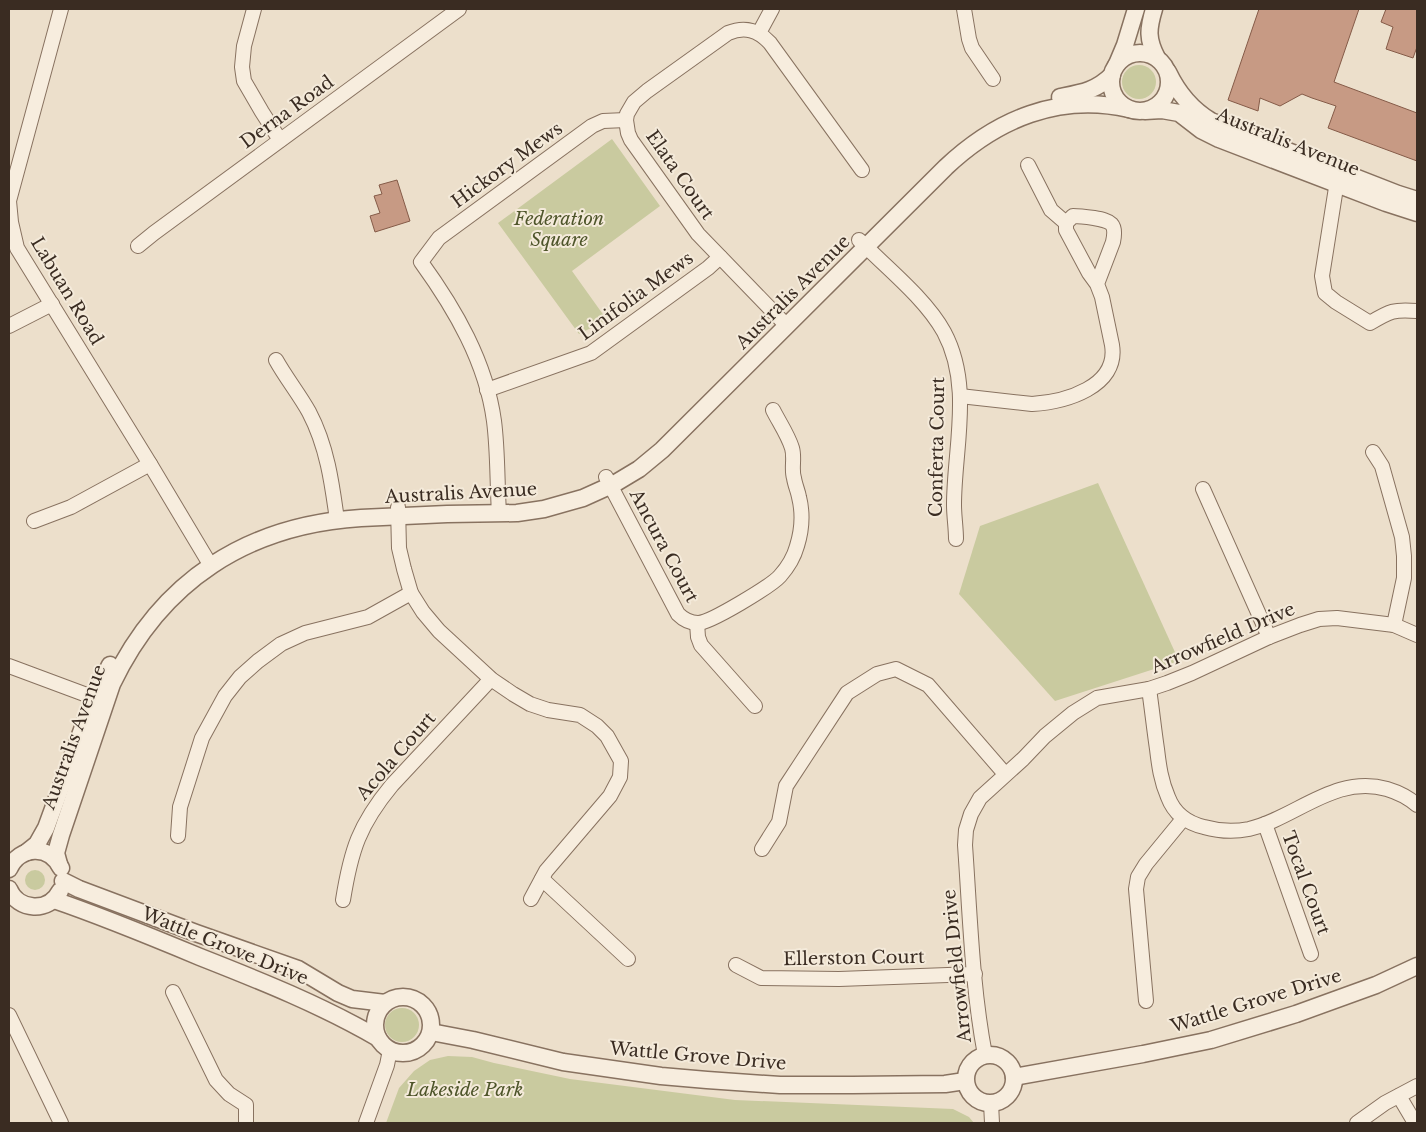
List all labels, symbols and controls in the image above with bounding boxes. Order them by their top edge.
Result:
street label: Derna Road [236,71,338,153]
street label: Australis Avenue [1212,103,1363,181]
street label: Hickory Mews [447,117,567,213]
street label: Elata Court [641,126,719,224]
park label: Federation Square [513,208,604,251]
street label: Australis Avenue [731,230,855,354]
street label: Labuan Road [26,233,108,349]
street label: Linifolia Mews [574,247,698,345]
street label: Conferta Court [925,377,949,517]
street label: Australis Avenue [383,478,538,508]
street label: Ancura Court [624,485,703,607]
street label: Arrowfield Drive [1147,598,1298,679]
street label: Australis Avenue [37,662,110,813]
street label: Acola Court [351,707,440,805]
street label: Tocal Court [1277,828,1335,938]
street label: Arrowfield Drive [938,888,976,1045]
street label: Wattle Grove Drive [138,902,311,989]
street label: Ellerston Court [783,946,925,970]
street label: Wattle Grove Drive [1167,965,1344,1038]
street label: Wattle Grove Drive [608,1037,787,1075]
park label: Lakeside Park [406,1079,523,1101]

